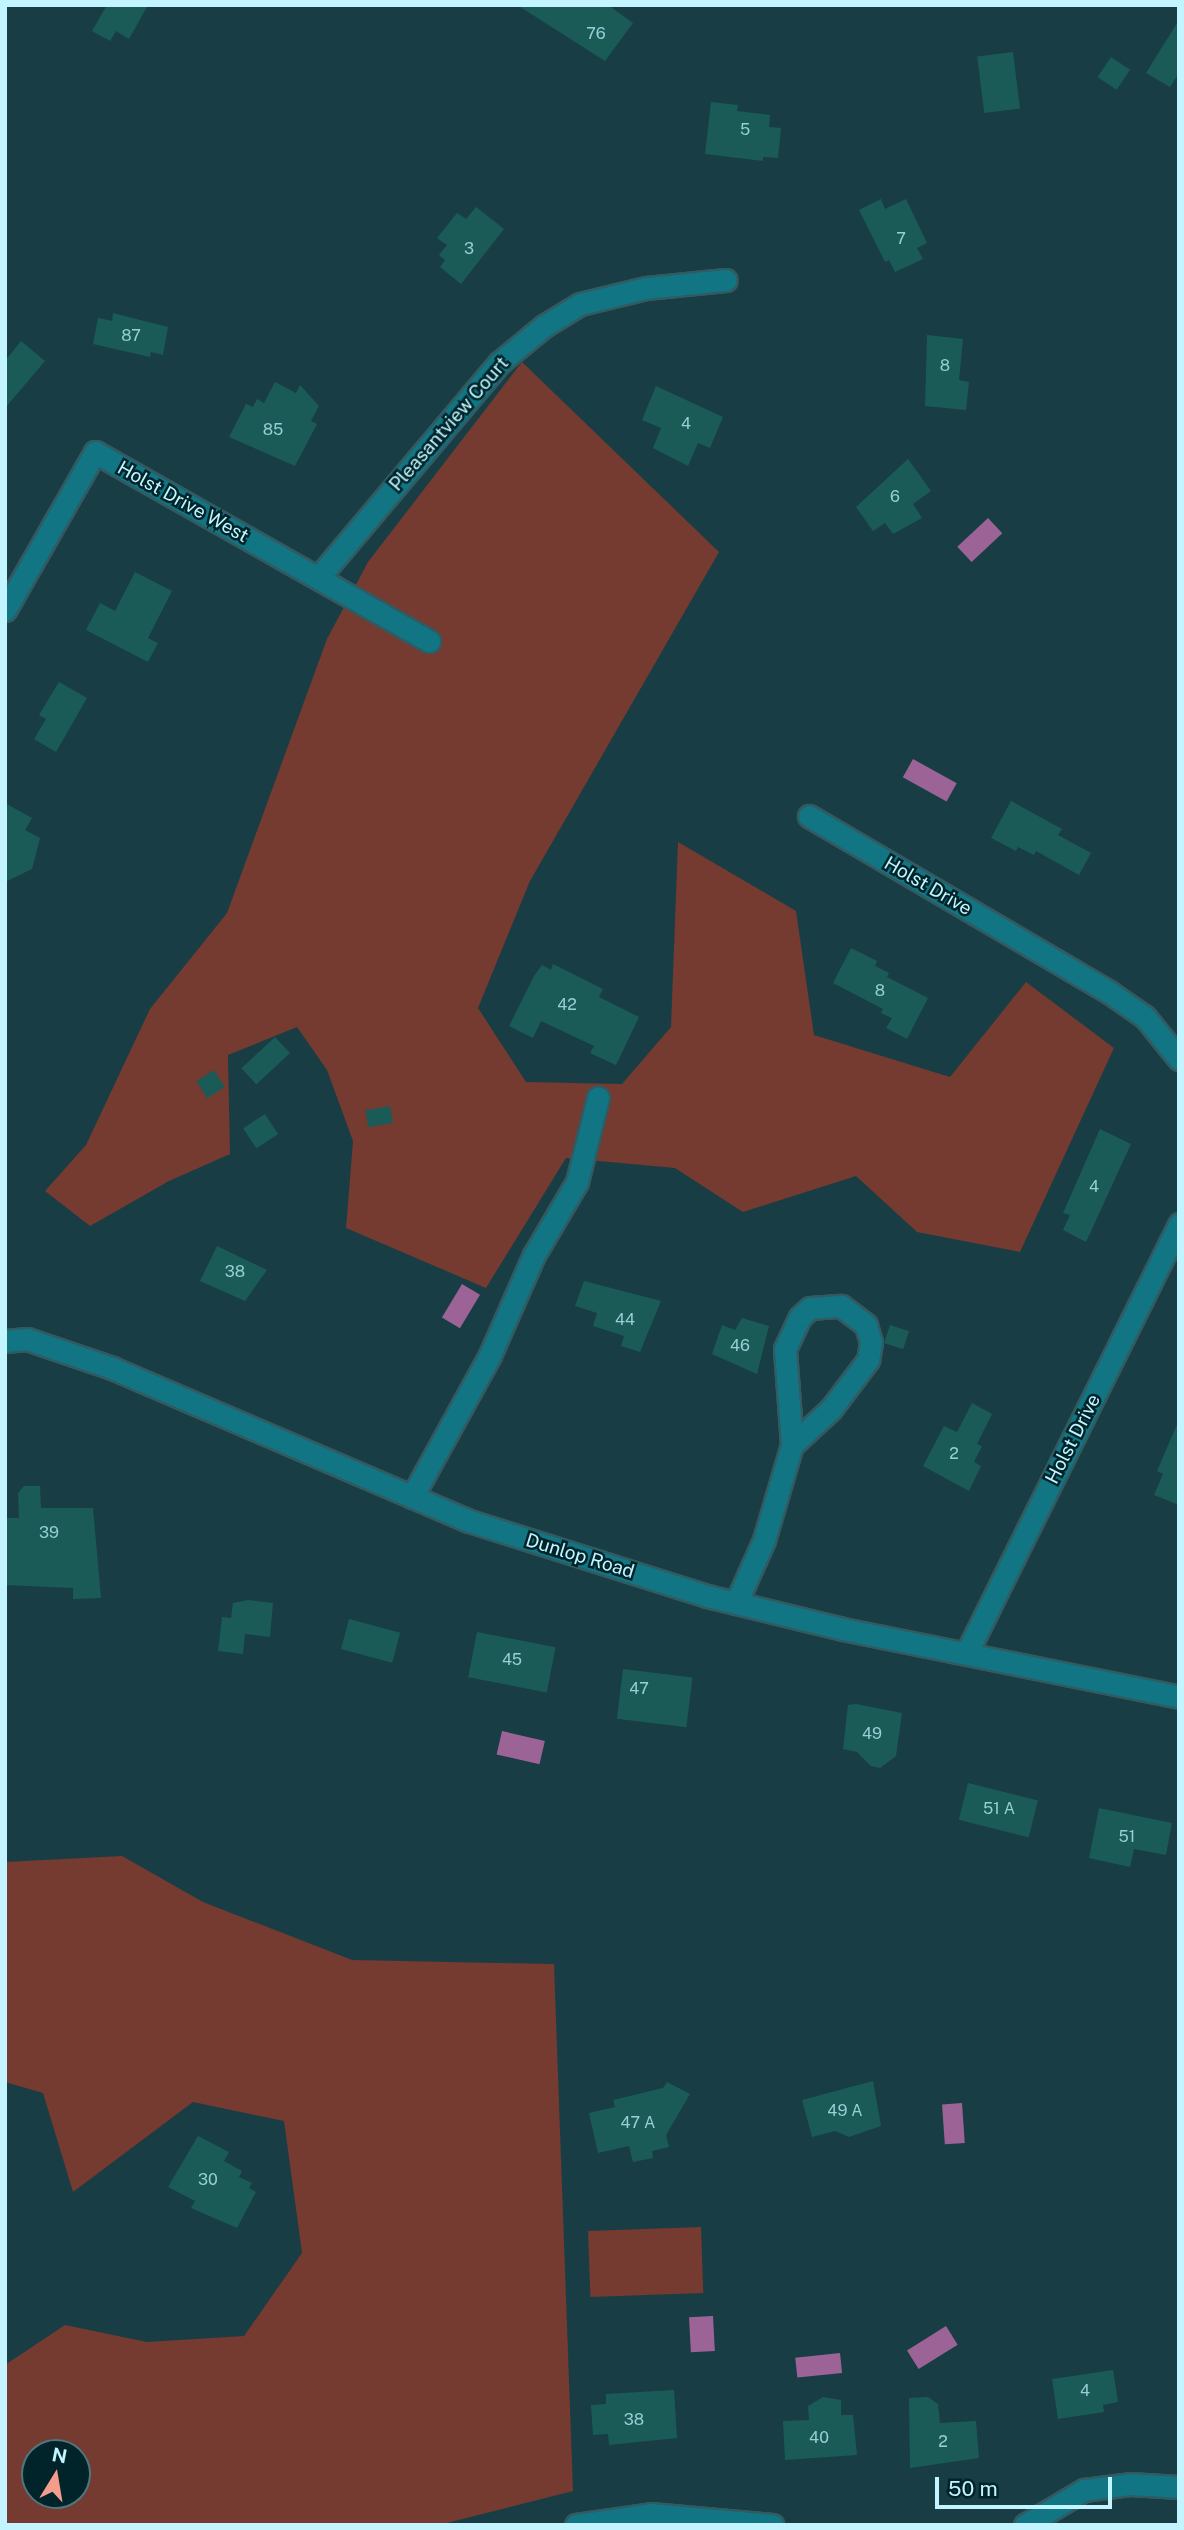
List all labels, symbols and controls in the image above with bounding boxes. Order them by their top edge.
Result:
house number: 76 [586,24,606,44]
house number: 5 [740,120,750,140]
house number: 7 [896,229,906,249]
house number: 3 [464,239,474,259]
house number: 87 [121,326,141,346]
street label: Pleasantview Court [385,352,513,496]
house number: 8 [940,356,950,376]
house number: 4 [681,414,691,434]
house number: 85 [263,420,283,440]
street label: Holst Drive West [113,456,253,548]
house number: 6 [890,487,900,507]
street label: Holst Drive [880,852,976,920]
house number: 8 [875,981,885,1001]
house number: 42 [557,995,577,1015]
house number: 4 [1089,1177,1099,1197]
house number: 38 [225,1262,245,1282]
house number: 44 [615,1310,635,1330]
house number: 46 [730,1336,750,1356]
street label: Holst Drive [1041,1390,1105,1488]
house number: 2 [949,1444,959,1464]
house number: 39 [39,1523,59,1543]
street label: Dunlop Road [523,1529,637,1583]
house number: 45 [502,1650,522,1670]
house number: 47 [629,1679,649,1699]
house number: 49 [862,1724,882,1744]
house number: 51 A [983,1799,1015,1819]
house number: 51 [1119,1827,1135,1847]
house number: 49 A [827,2101,863,2121]
house number: 47 A [621,2113,655,2133]
house number: 30 [198,2170,218,2190]
house number: 4 [1080,2381,1090,2401]
house number: 38 [624,2410,644,2430]
house number: 40 [809,2428,829,2448]
house number: 2 [938,2432,948,2452]
north arrow [21,2439,91,2509]
text: N [50,2443,69,2468]
scale bar [939,2464,1116,2508]
text: 50 m [948,2476,998,2501]

